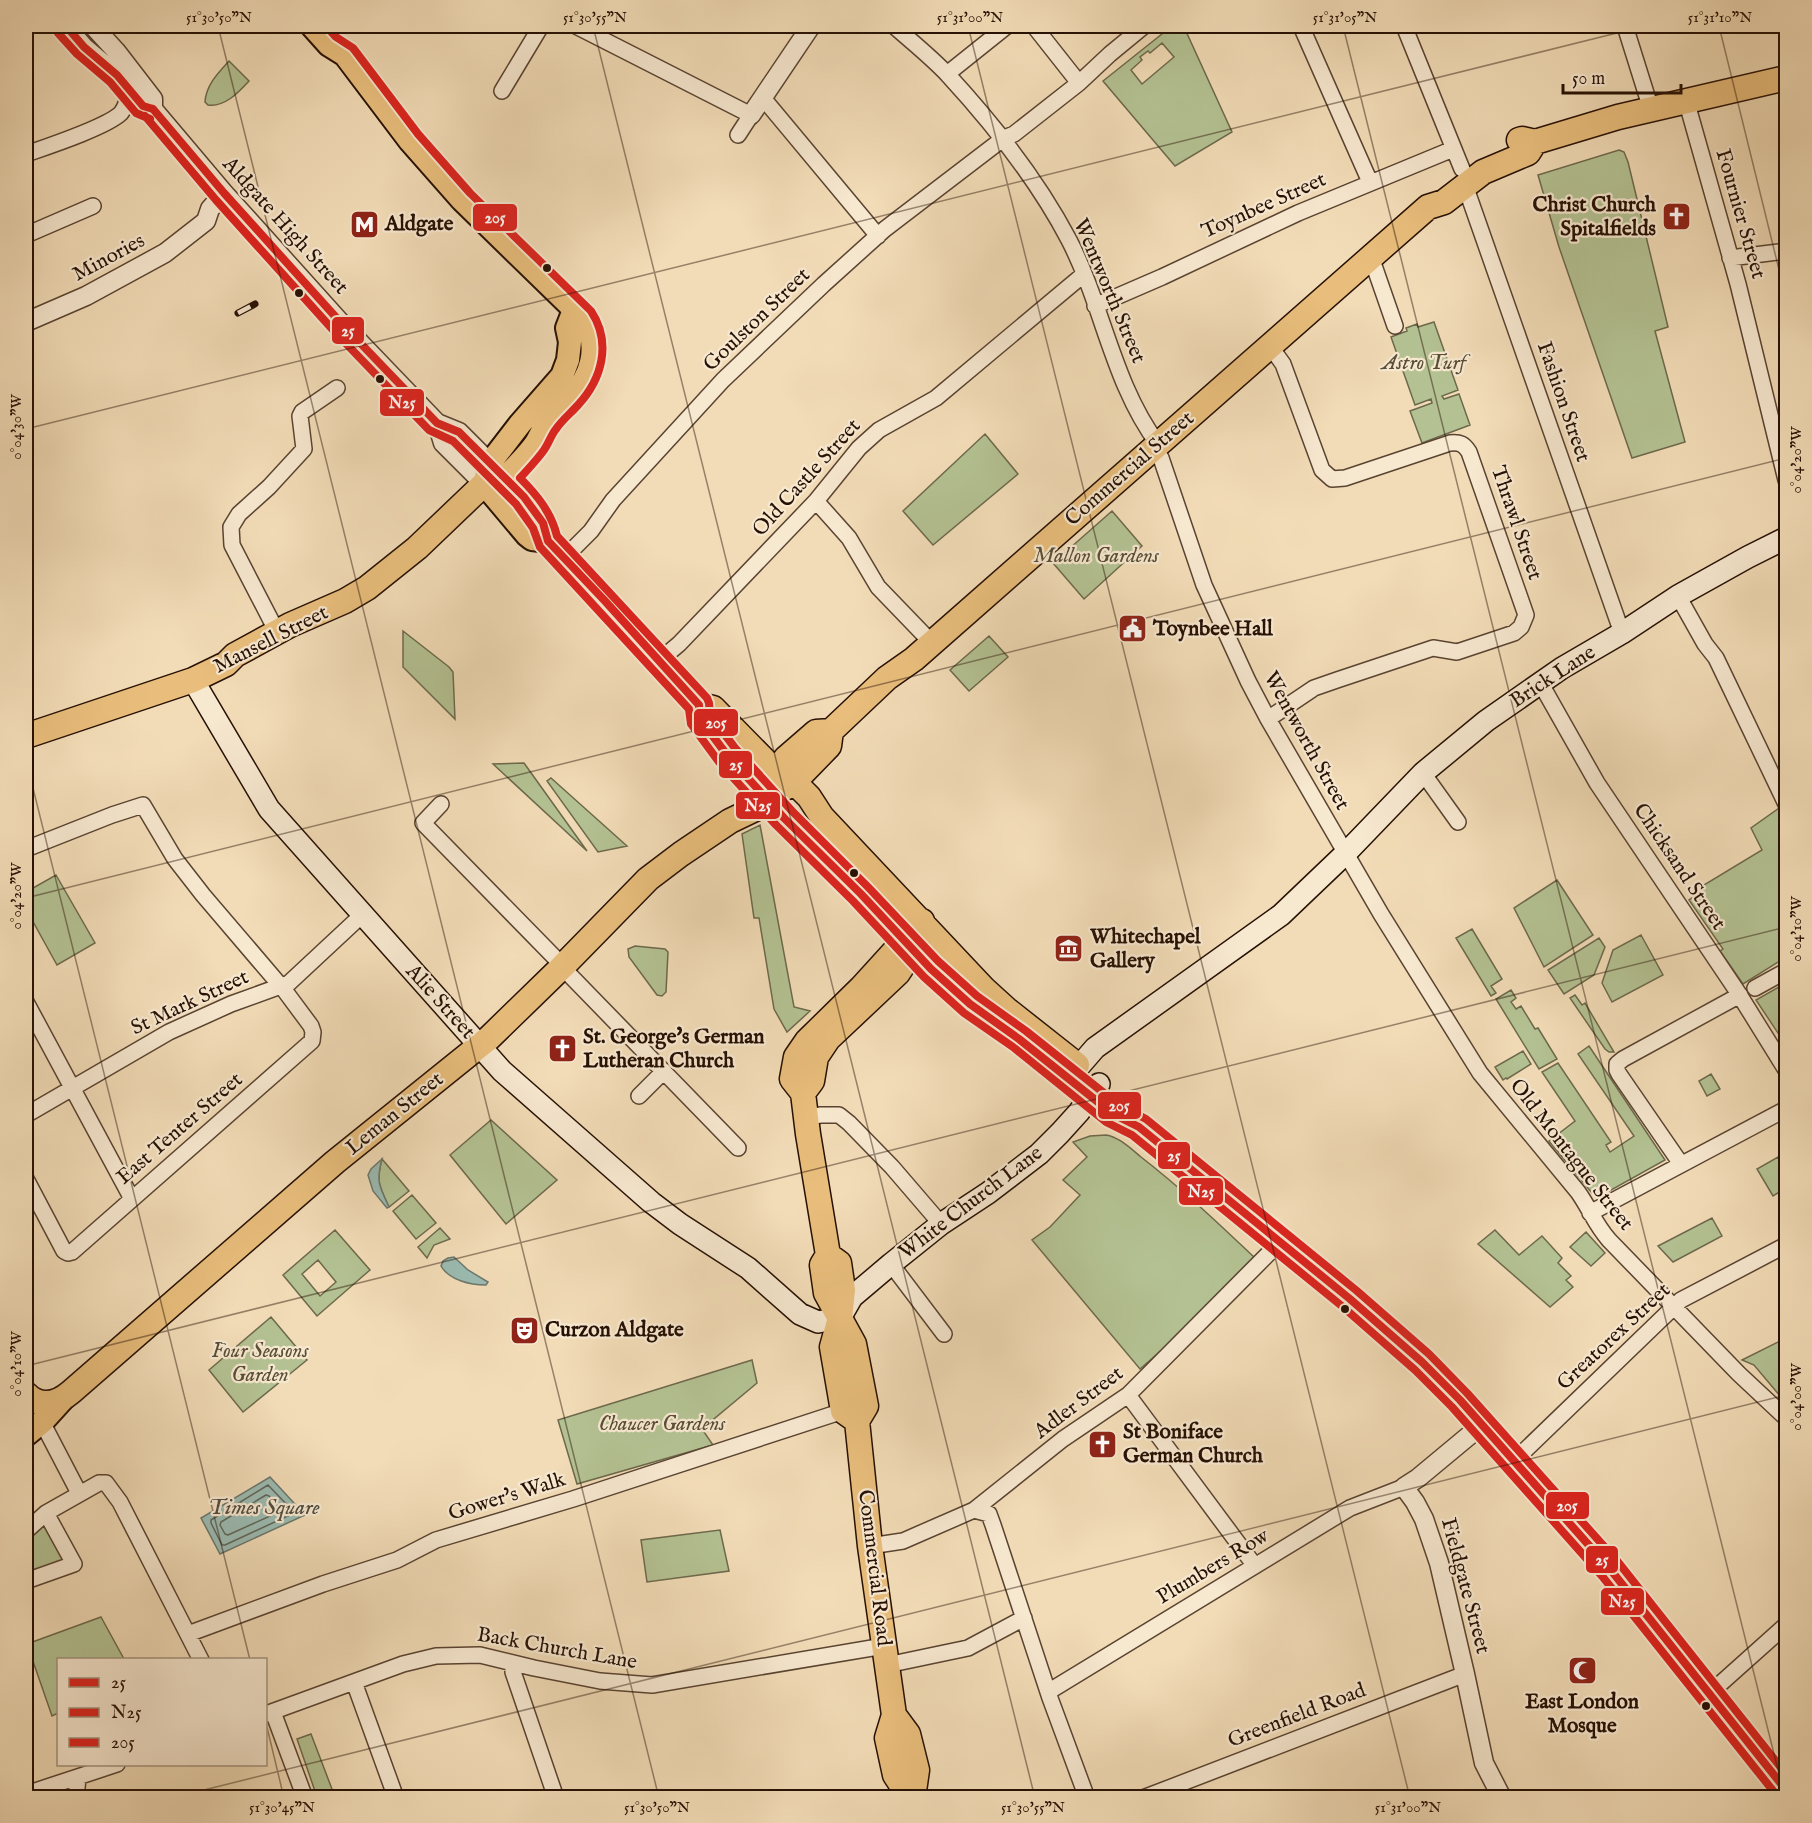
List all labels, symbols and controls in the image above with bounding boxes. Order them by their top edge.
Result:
text: 51°30'50"N [186,8,252,27]
text: 51°30'55"N [563,8,627,27]
text: 51°31'00"N [937,8,1003,27]
text: 51°31'05"N [1313,8,1377,27]
text: 51°31'10"N [1688,8,1752,27]
scale bar [1563,57,1682,95]
text: 50 m [1572,68,1605,91]
street label: Fournier Street [1709,146,1771,282]
street label: Aldgate High Street [215,151,354,300]
street label: Toynbee Street [1198,167,1330,245]
place label: Christ Church Spitalfields [1532,192,1657,243]
church icon: Christ Church Spitalfields [1661,201,1693,233]
line badge: 205 [472,203,518,232]
metro station icon: Aldgate [348,208,380,240]
text: 205 [484,209,506,229]
place label: Aldgate [384,211,454,238]
street label: Wentworth Street [1066,215,1152,367]
street label: Minories [68,228,150,288]
unlabelled marker [541,262,553,274]
street label: Goulston Street [698,262,816,378]
unlabelled marker [293,287,305,299]
line badge: 25 [331,316,365,345]
text: 25 [341,322,355,342]
street label: Fashion Street [1530,338,1596,466]
park label: Astro Turf [1380,350,1471,377]
unlabelled marker [374,373,386,385]
line badge: N25 [379,388,425,417]
text: 0°04'30"W [7,393,26,460]
text: N25 [387,394,416,414]
street label: Commercial Street [1060,406,1200,532]
street label: Old Castle Street [747,413,867,543]
text: 0°04'20"W [1787,426,1806,494]
street label: Thrawl Street [1484,462,1548,584]
park label: Mallon Gardens [1033,543,1160,570]
street label: Mansell Street [209,600,333,680]
public building icon: Toynbee Hall [1116,613,1148,645]
place label: Toynbee Hall [1152,616,1274,643]
street label: Brick Lane [1505,639,1601,715]
street label: Wentworth Street [1257,667,1355,815]
line badge: 205 [693,708,739,737]
text: 205 [705,714,727,734]
line badge: 25 [718,750,753,779]
text: 25 [729,756,743,776]
line badge: N25 [735,791,781,820]
text: N25 [743,797,772,817]
street label: Chicksand Street [1627,798,1731,936]
text: 0°04'20"W [7,862,26,930]
unlabelled marker [848,867,860,879]
text: 0°04'10"W [1787,895,1806,962]
place label: Whitechapel Gallery [1089,924,1202,975]
museum icon: Whitechapel Gallery [1053,933,1085,965]
street label: Alie Street [399,958,481,1045]
street label: St Mark Street [127,964,253,1042]
place label: St. George's German Lutheran Church [583,1024,765,1075]
church icon: St. George's German Lutheran Church [546,1033,578,1065]
street label: Leman Street [341,1066,449,1162]
street label: East Tenter Street [111,1067,249,1191]
street label: Old Montague Street [1503,1074,1639,1236]
line badge: 205 [1097,1091,1142,1120]
text: 205 [1108,1097,1130,1117]
street label: White Church Lane [894,1140,1049,1266]
line badge: 25 [1157,1141,1191,1170]
text: 25 [1167,1147,1181,1167]
line badge: N25 [1178,1177,1224,1206]
text: N25 [1186,1183,1215,1203]
street label: Greatorex Street [1551,1277,1677,1397]
unlabelled marker [1339,1303,1351,1315]
theatre icon: Curzon Aldgate [508,1314,540,1346]
place label: Curzon Aldgate [545,1317,684,1344]
text: 0°04'10"W [7,1330,26,1397]
park label: Four Seasons Garden [212,1338,309,1389]
street label: Adler Street [1028,1361,1129,1446]
text: 0°04'00"W [1787,1363,1806,1431]
park label: Chaucer Gardens [599,1411,726,1438]
place label: St Boniface German Church [1123,1419,1264,1470]
church icon: St Boniface German Church [1086,1428,1118,1460]
street label: Gower's Walk [445,1466,570,1528]
street label: Commercial Road [851,1488,897,1649]
line badge: 205 [1545,1491,1590,1520]
water label: Times Square [208,1494,320,1522]
text: 205 [1556,1497,1578,1517]
street label: Fieldgate Street [1434,1515,1496,1657]
street label: Plumbers Row [1152,1522,1275,1611]
line badge: 25 [1585,1545,1619,1574]
text: 25 [1595,1551,1609,1571]
line badge: N25 [1600,1587,1645,1616]
text: N25 [1607,1593,1636,1613]
street label: Back Church Lane [475,1622,639,1676]
mosque icon: East London Mosque [1566,1655,1598,1687]
legend [57,1658,267,1766]
text: 25 [111,1672,126,1695]
street label: Greenfield Road [1224,1677,1371,1755]
place label: East London Mosque [1525,1689,1639,1740]
unlabelled marker [1700,1700,1712,1712]
text: N25 [111,1702,142,1725]
text: 205 [111,1732,135,1755]
text: 51°30'45"N [249,1798,315,1817]
text: 51°30'50"N [624,1798,690,1817]
text: 51°30'55"N [1001,1798,1065,1817]
text: 51°31'00"N [1375,1798,1441,1817]

